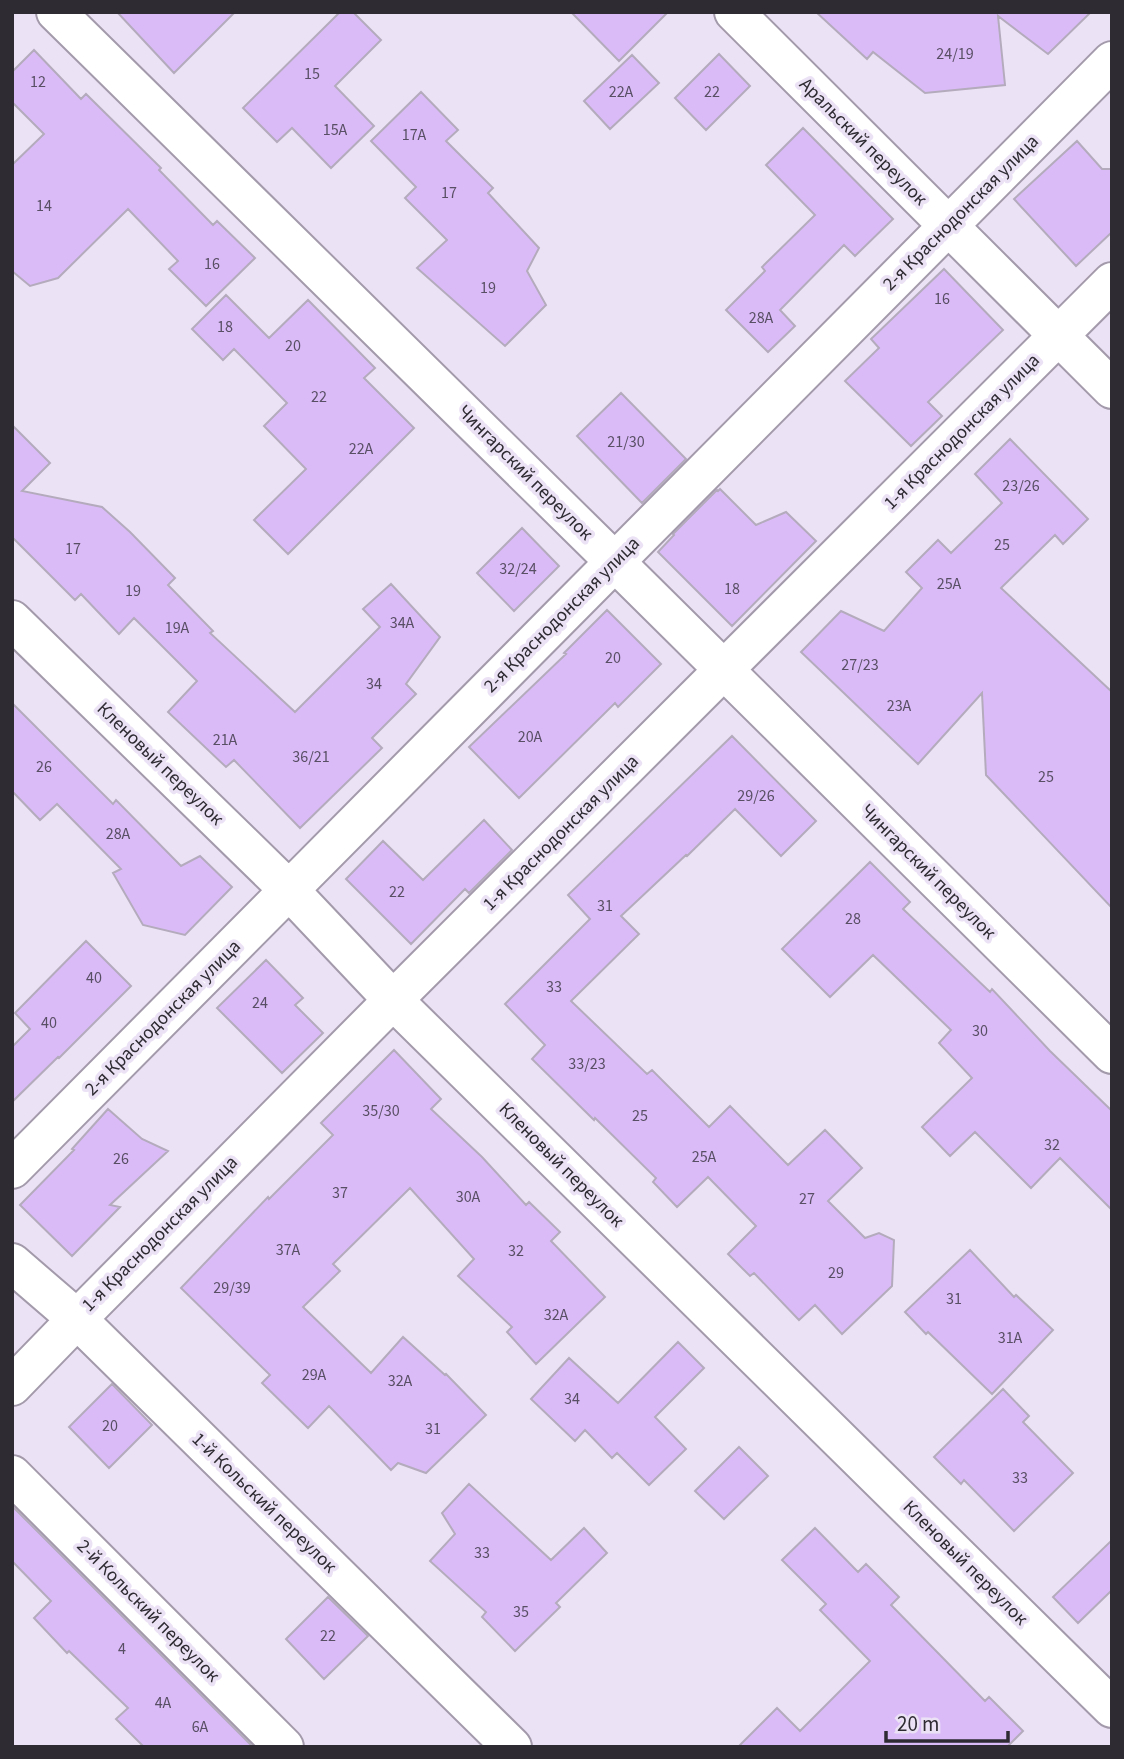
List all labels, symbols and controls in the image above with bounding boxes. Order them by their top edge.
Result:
house number: 24/19 [936,43,974,65]
house number: 15 [304,63,320,85]
house number: 12 [30,71,46,93]
street label: Аральский переулок [793,72,934,213]
house number: 22А [609,81,634,103]
house number: 22 [704,81,720,103]
house number: 15А [323,119,348,141]
house number: 17А [402,124,427,146]
street label: 2-я Краснодонская улица [877,129,1045,297]
house number: 17 [441,182,457,204]
house number: 14 [36,195,52,217]
house number: 16 [204,253,220,275]
house number: 19 [480,277,496,299]
house number: 16 [934,288,950,310]
house number: 28А [749,307,774,329]
house number: 18 [217,316,233,338]
house number: 20 [285,335,301,357]
street label: 1-я Краснодонская улица [878,348,1046,516]
house number: 22 [311,386,327,408]
street label: Чингарский переулок [451,399,599,547]
house number: 21/30 [607,431,645,453]
house number: 22А [349,438,374,460]
house number: 23/26 [1002,475,1040,497]
street label: 2-я Краснодонская улица [478,531,646,699]
house number: 25 [994,534,1010,556]
house number: 17 [65,538,81,560]
house number: 32/24 [499,558,537,580]
house number: 25А [937,573,962,595]
house number: 18 [724,578,740,600]
house number: 19 [125,580,141,602]
house number: 34А [390,612,415,634]
house number: 19А [165,617,190,639]
house number: 20 [605,647,621,669]
house number: 27/23 [841,654,879,676]
house number: 34 [366,673,382,695]
house number: 23А [887,695,912,717]
street label: Кленовый переулок [90,696,230,832]
house number: 20А [518,726,543,748]
house number: 21А [213,729,238,751]
house number: 36/21 [292,746,330,768]
street label: 1-я Краснодонская улица [477,749,645,917]
house number: 26 [36,756,52,778]
house number: 25 [1038,766,1054,788]
house number: 29/26 [737,785,775,807]
street label: Чингарский переулок [854,798,1002,946]
house number: 28А [106,823,131,845]
house number: 22 [389,881,405,903]
house number: 31 [597,895,613,917]
house number: 28 [845,908,861,930]
street label: 2-я Краснодонская улица [79,934,247,1102]
house number: 40 [86,967,102,989]
house number: 33 [546,976,562,998]
house number: 24 [252,992,268,1014]
house number: 40 [41,1012,57,1034]
house number: 30 [972,1020,988,1042]
house number: 33/23 [568,1053,606,1075]
street label: Кленовый переулок [492,1096,630,1234]
house number: 35/30 [362,1100,400,1122]
house number: 25 [632,1105,648,1127]
house number: 32 [1044,1134,1060,1156]
house number: 25А [692,1146,717,1168]
house number: 26 [113,1148,129,1170]
street label: 1-я Краснодонская улица [76,1150,244,1318]
house number: 37 [332,1182,348,1204]
house number: 30А [456,1186,481,1208]
house number: 27 [799,1188,815,1210]
house number: 37А [276,1239,301,1261]
house number: 32 [508,1240,524,1262]
house number: 29 [828,1262,844,1284]
house number: 29/39 [213,1277,251,1299]
house number: 31 [946,1288,962,1310]
house number: 32А [544,1304,569,1326]
house number: 31А [998,1327,1023,1349]
house number: 29А [302,1364,327,1386]
house number: 32А [388,1370,413,1392]
house number: 34 [564,1388,580,1410]
house number: 20 [102,1415,118,1437]
house number: 31 [425,1418,441,1440]
street label: 1-й Кольский переулок [185,1426,343,1580]
house number: 33 [1012,1467,1028,1489]
street label: Кленовый переулок [896,1494,1034,1632]
street label: 2-й Кольский переулок [70,1533,226,1689]
house number: 33 [474,1542,490,1564]
house number: 35 [513,1601,529,1623]
house number: 22 [320,1625,336,1647]
house number: 4 [118,1638,126,1660]
house number: 4А [155,1692,172,1714]
scale bar [886,1700,1009,1744]
text: 20 m [897,1709,939,1739]
house number: 6А [192,1716,209,1738]

